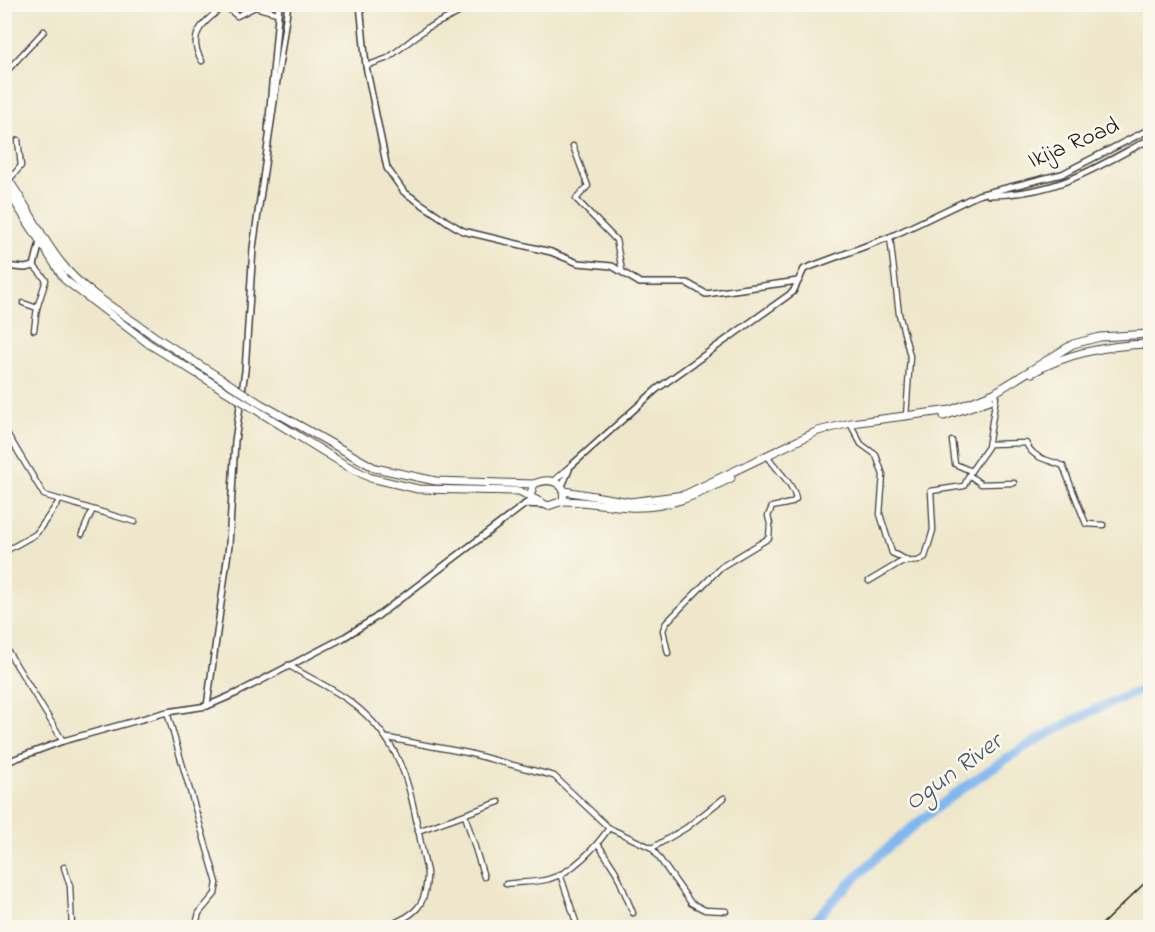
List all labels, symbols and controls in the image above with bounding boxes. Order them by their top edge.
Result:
street label: Ikija Road [1023,109,1126,179]
water label: Ogun River [897,723,1013,821]

